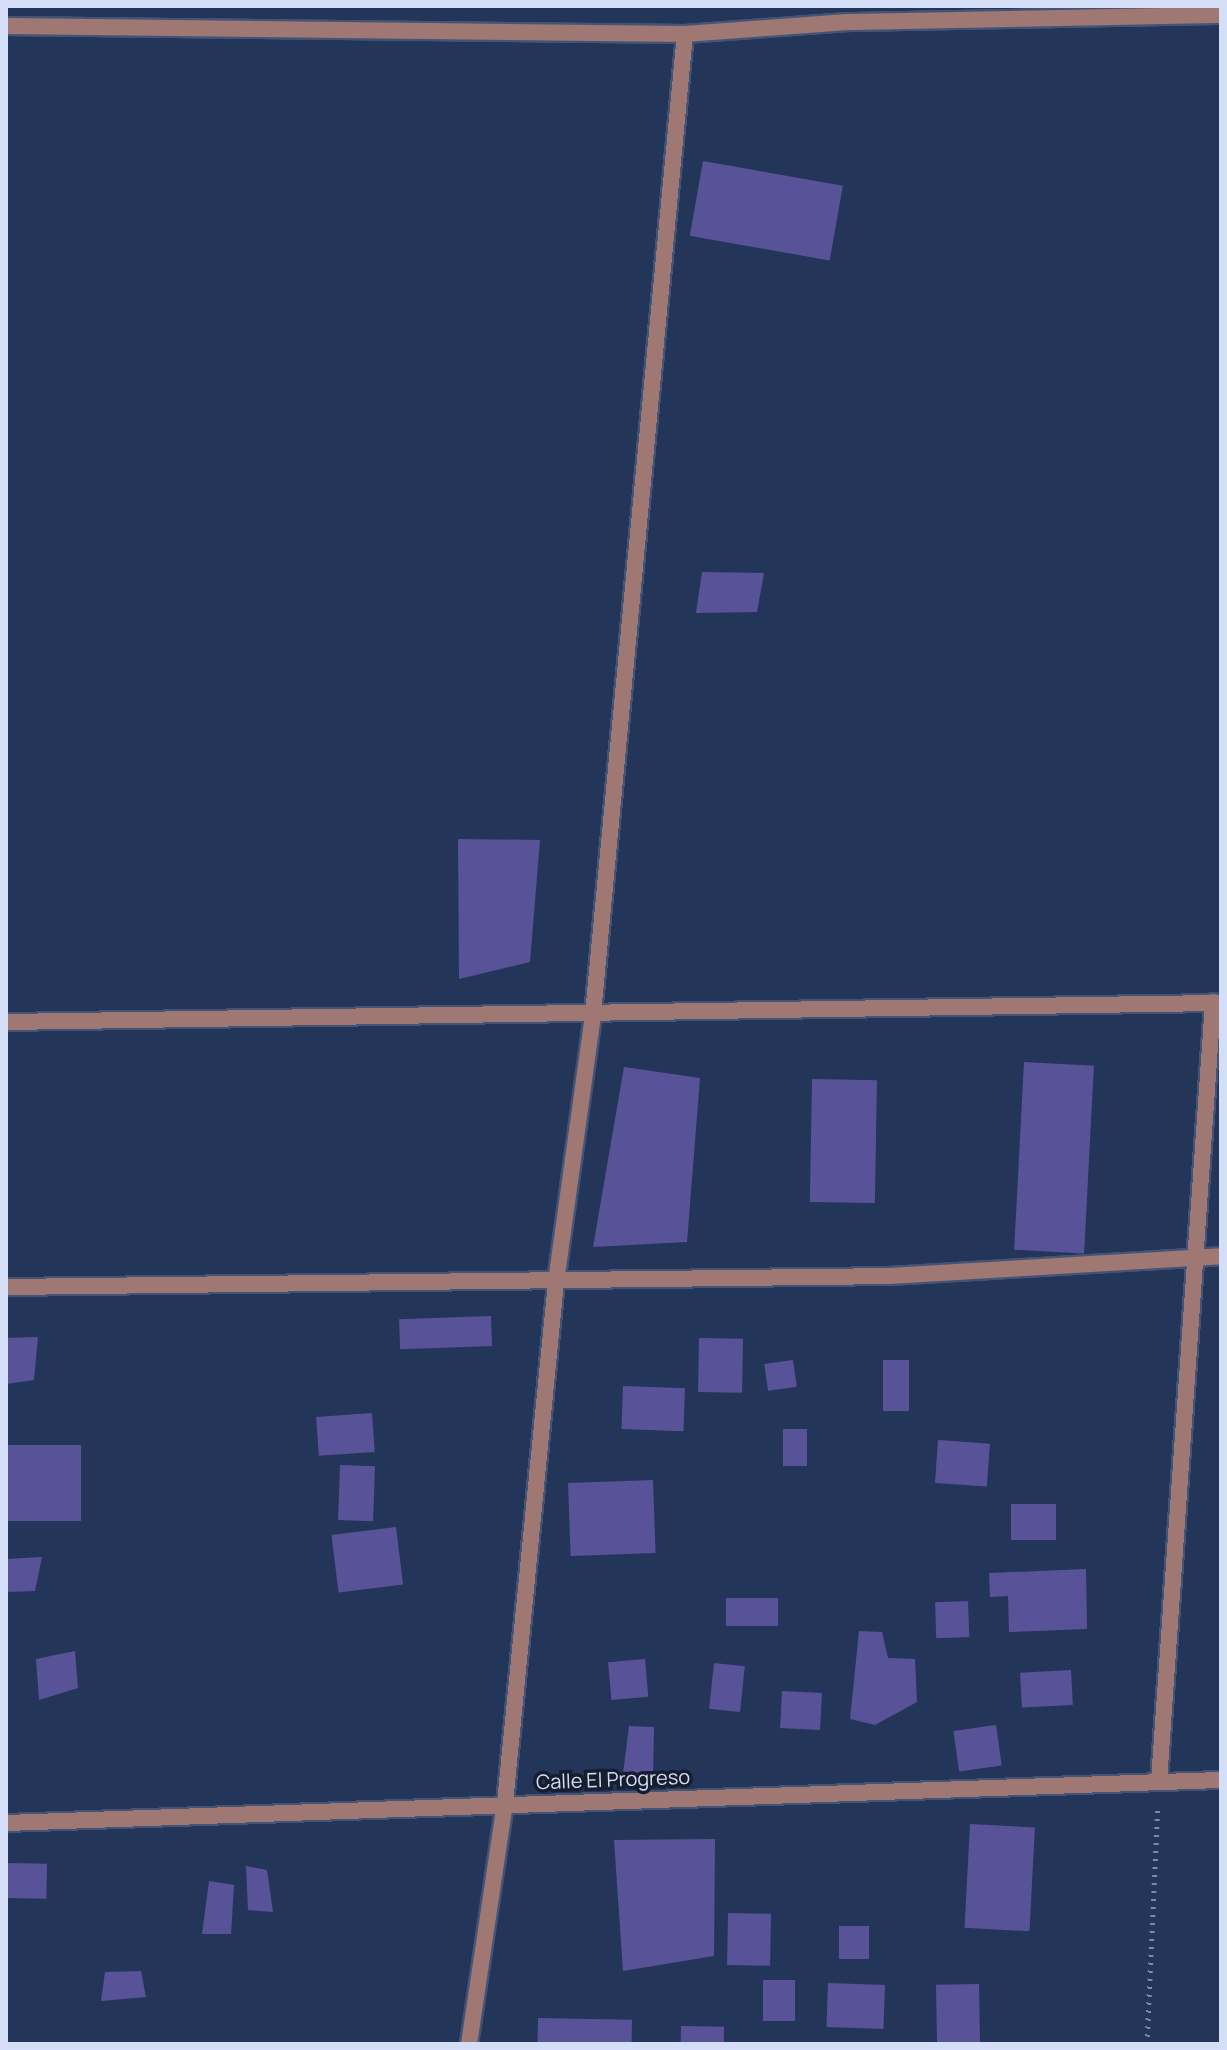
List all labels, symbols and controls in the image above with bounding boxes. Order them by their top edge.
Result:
street label: Calle El Progreso [535,1764,691,1794]

